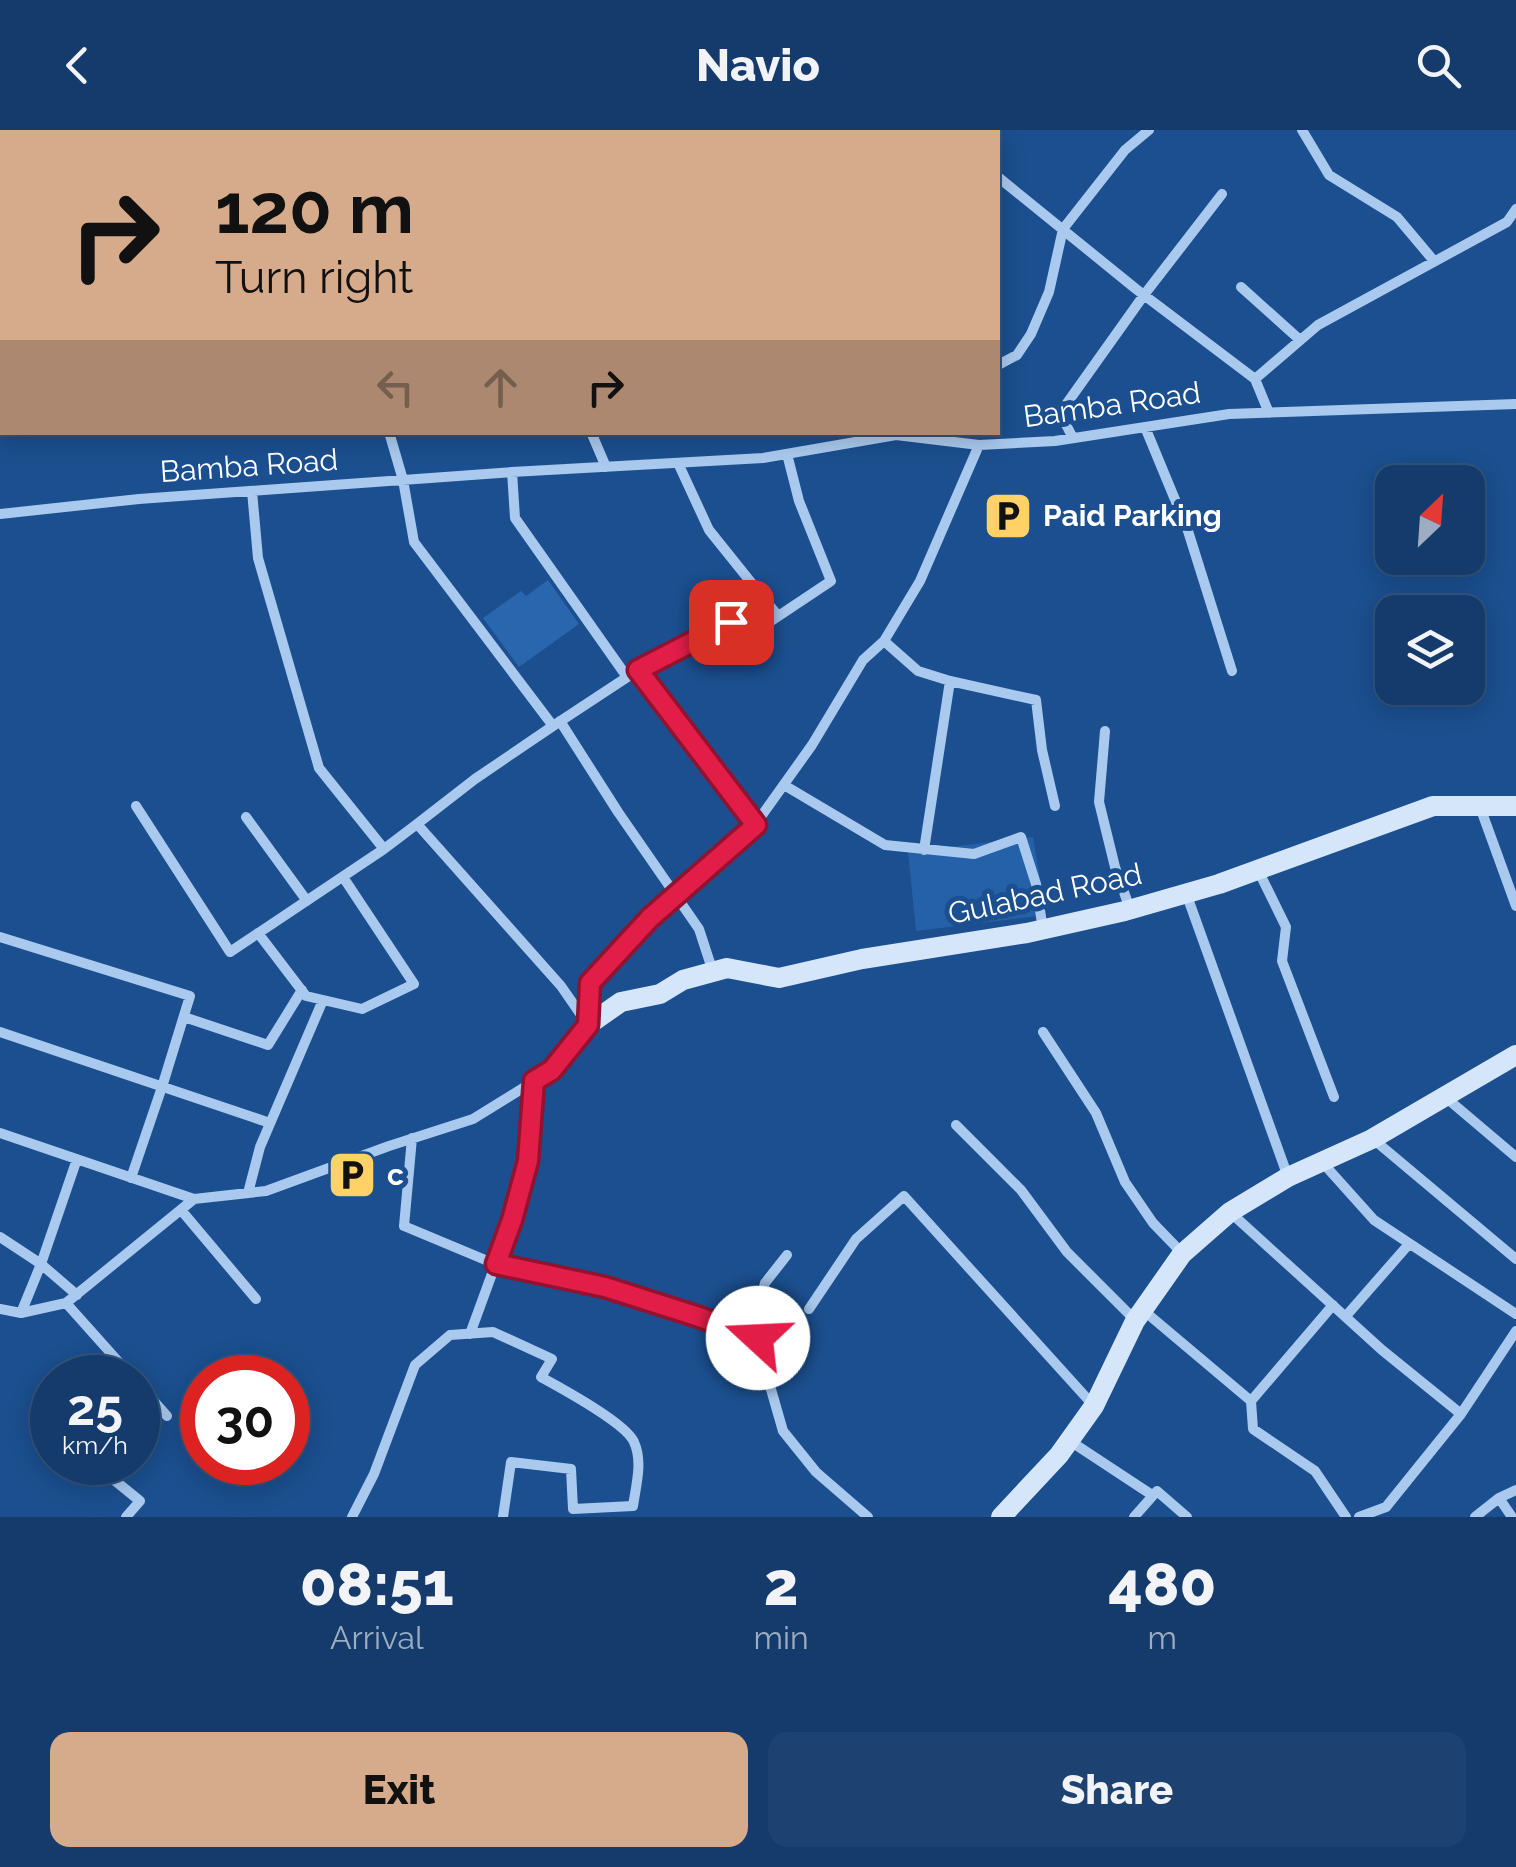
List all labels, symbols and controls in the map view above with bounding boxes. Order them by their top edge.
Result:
icon: back [50,38,105,93]
icon: search [1411,38,1466,93]
text: Navio [696,39,820,92]
text: 120 m [215,167,414,249]
icon: right [50,170,180,300]
text: Turn right [215,251,413,304]
icon: left [368,360,423,415]
icon: ahead [473,360,528,415]
icon: right [578,360,633,415]
street label: Bamba Road [1021,375,1203,434]
street label: Bamba Road [159,442,339,489]
north arrow [1375,465,1485,575]
map controls [1375,465,1485,705]
parking icon: Paid Parking [982,490,1034,542]
place label: Paid Parking [1043,498,1222,533]
pin [689,580,774,665]
icon: arrive [704,595,759,650]
button: layers [1375,595,1485,705]
street label: Gulabad Road [945,856,1145,931]
parking icon: c [326,1149,378,1201]
place label: c [387,1157,404,1192]
position arrow [706,1286,810,1390]
speed limit sign: 30 [180,1355,310,1485]
text: 25 [67,1378,123,1437]
text: km/h [62,1430,128,1460]
text: 08:51 [300,1549,454,1619]
text: 2 [764,1549,799,1619]
text: 480 [1108,1549,1216,1619]
text: Arrival [330,1619,424,1656]
text: min [754,1619,809,1656]
text: m [1148,1619,1177,1656]
button: Exit [50,1732,748,1847]
button: Share [768,1732,1466,1847]

